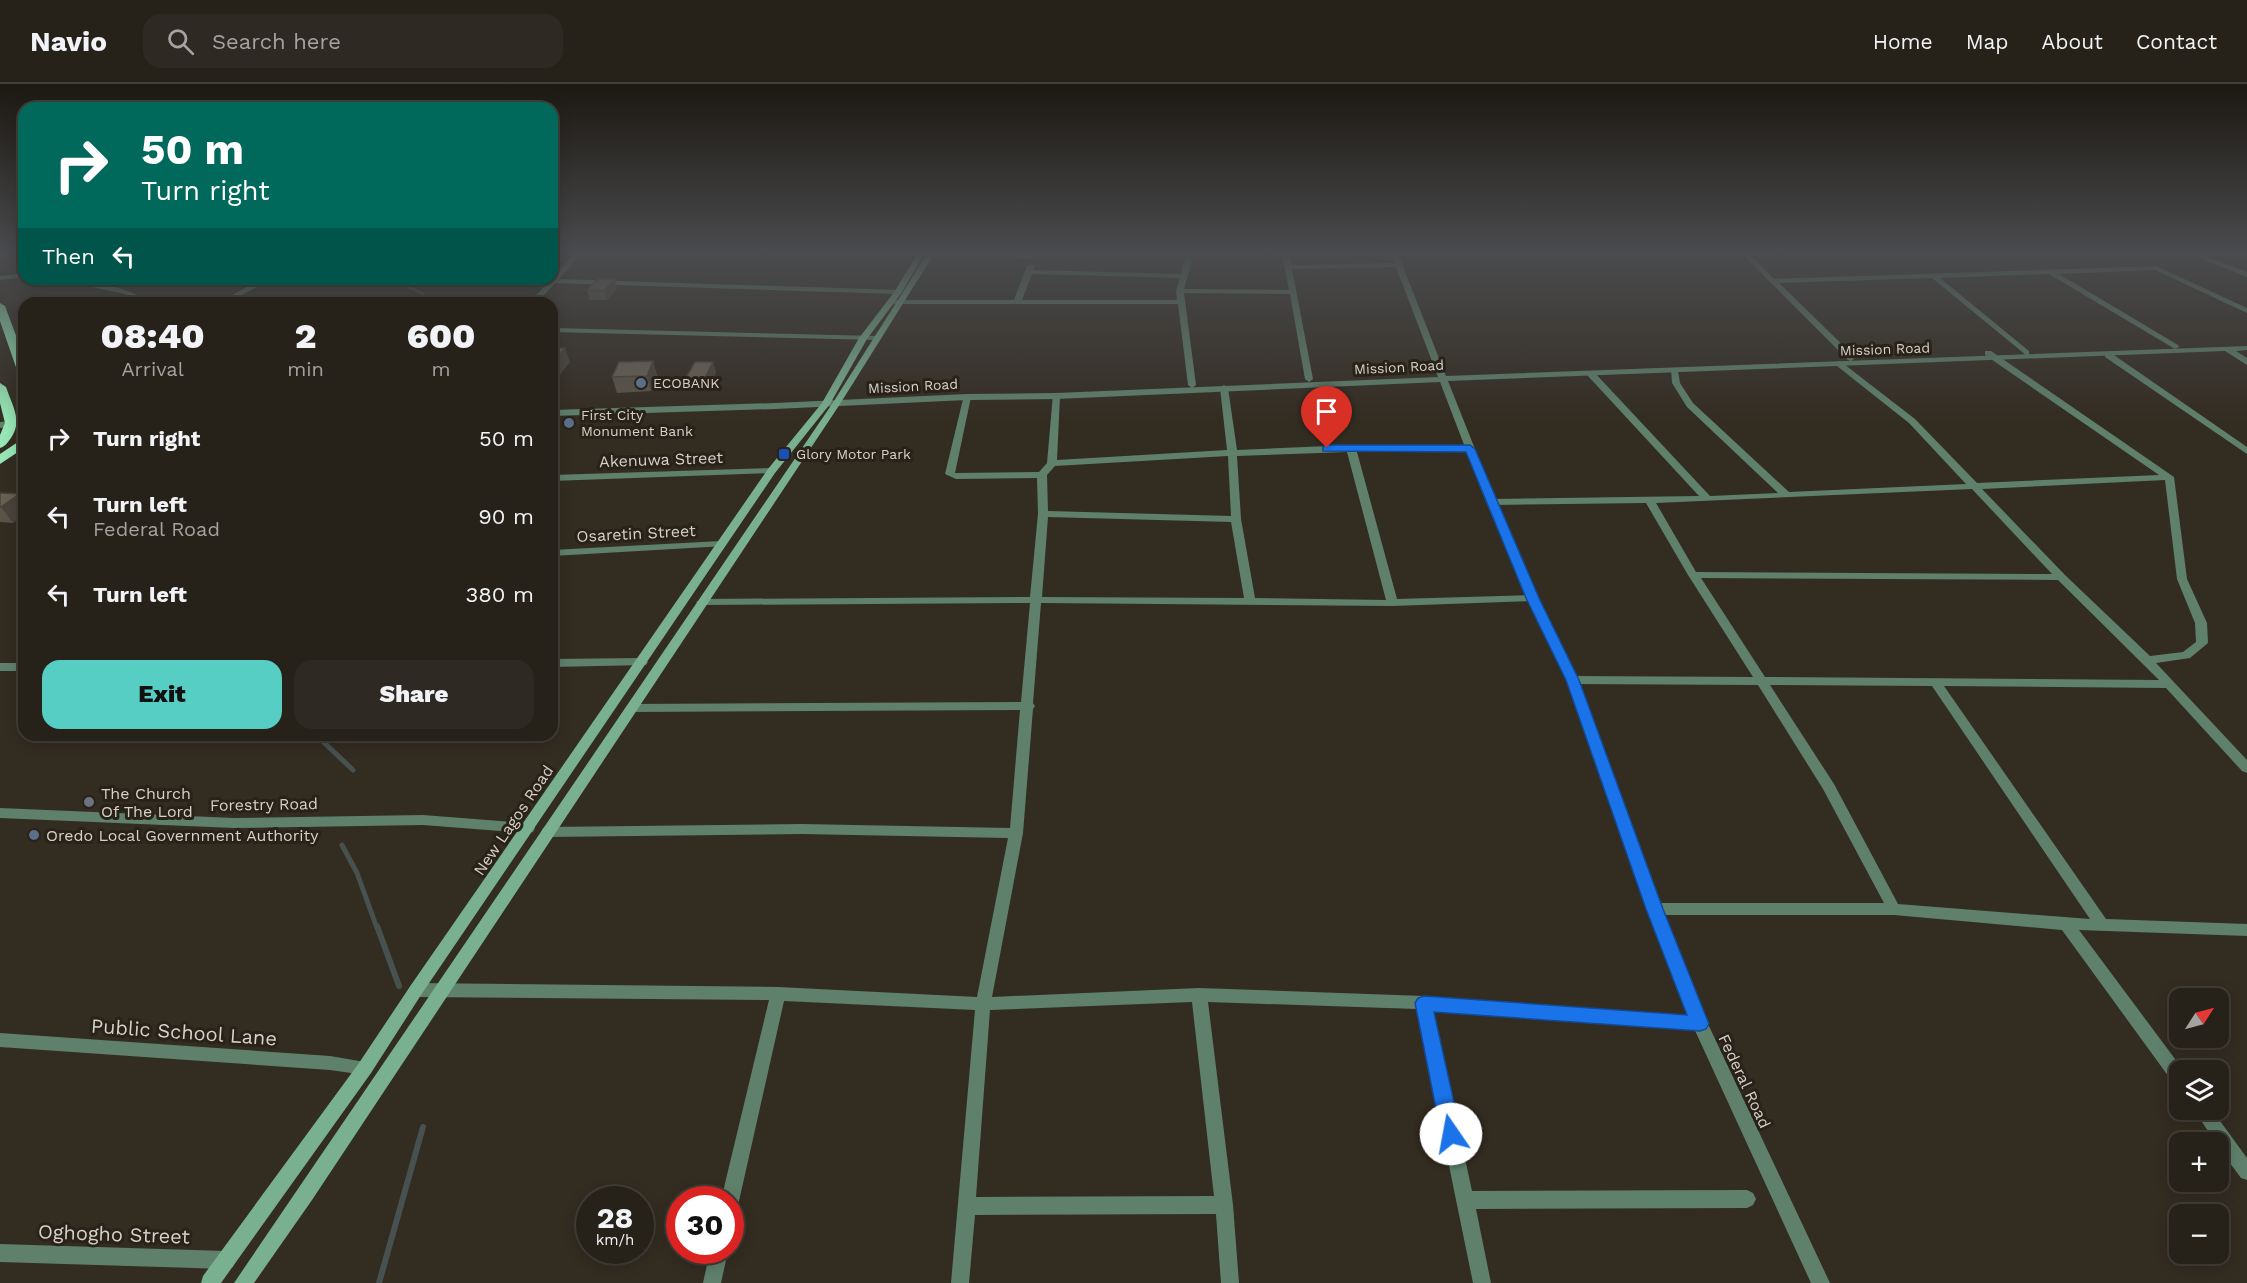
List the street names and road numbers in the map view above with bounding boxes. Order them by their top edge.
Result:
street label: Mission Road [1840,339,1930,359]
street label: Mission Road [1354,357,1444,377]
street label: Mission Road [868,376,958,396]
street label: Akenuwa Street [599,448,724,471]
street label: Osaretin Street [576,521,696,546]
street label: New Lagos Road [470,762,557,879]
street label: Forestry Road [210,794,318,815]
street label: Public School Lane [90,1014,278,1050]
street label: Federal Road [1714,1031,1775,1131]
street label: Oghogho Street [38,1219,191,1249]

